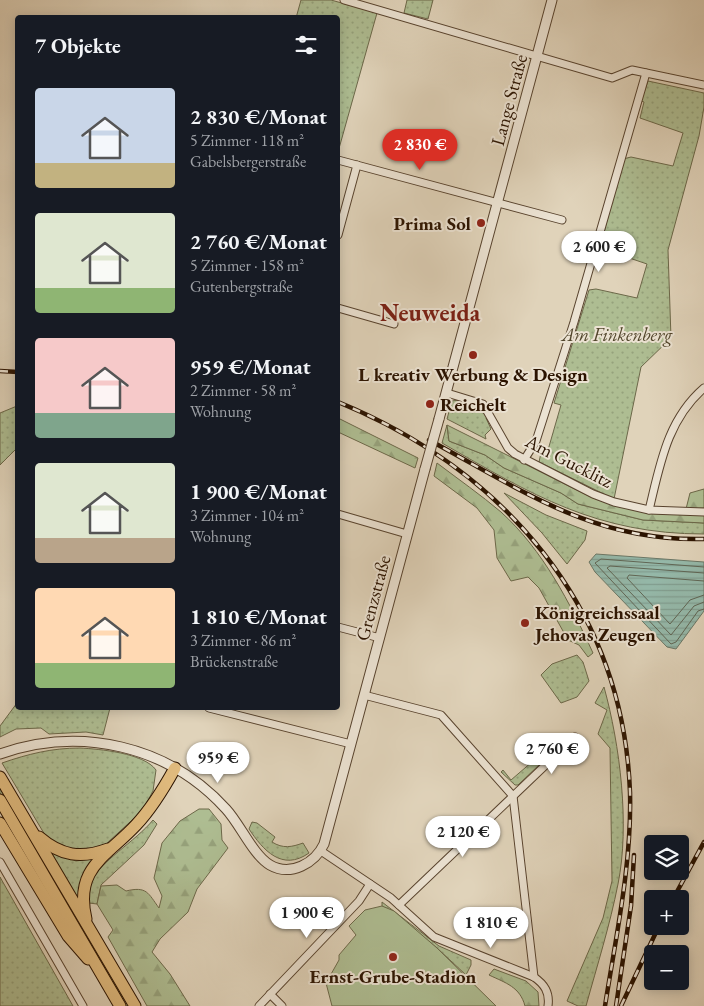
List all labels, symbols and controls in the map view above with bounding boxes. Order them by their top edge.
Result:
icon: filters [292,31,320,59]
text: 7 Objekte [35,32,121,59]
street label: Lange Straße [485,51,533,149]
text: 2 830 €/Monat [190,103,327,130]
icon: home [75,108,135,168]
pin: 2 830 € [374,128,466,171]
text: 5 Zimmer · 118 m² [190,130,304,151]
text: 2 830 € [393,134,447,155]
text: Gabelsbergerstraße [190,151,306,172]
place label: Prima Sol [394,211,472,236]
marker: Prima Sol [475,217,487,229]
text: 2 760 €/Monat [190,228,327,255]
pin: 2 600 € [553,230,645,273]
icon: home [75,233,135,293]
text: 2 600 € [572,236,626,257]
text: 5 Zimmer · 158 m² [190,255,304,276]
text: Gutenbergstraße [190,276,293,297]
district label: Neuweida [380,297,481,328]
park label: Am Finkenberg [560,322,673,347]
marker: L kreativ Werbung & Design [467,349,479,361]
text: 959 €/Monat [190,353,311,380]
icon: home [75,358,135,418]
place label: L kreativ Werbung & Design [358,362,588,387]
text: 2 Zimmer · 58 m² [190,380,296,401]
place label: Reichelt [440,392,506,417]
marker: Reichelt [424,398,436,410]
text: Wohnung [190,401,251,422]
street label: Am Gucklitz [520,428,618,494]
text: 1 900 €/Monat [190,478,327,505]
icon: home [75,483,135,543]
text: 3 Zimmer · 104 m² [190,505,304,526]
text: Wohnung [190,526,251,547]
street label: Grenzstraße [350,552,396,644]
place label: Königreichssaal Jehovas Zeugen [533,600,660,647]
text: 1 810 €/Monat [190,603,327,630]
icon: home [75,608,135,668]
marker: Königreichssaal Jehovas Zeugen [519,617,531,629]
text: 3 Zimmer · 86 m² [190,630,296,651]
text: Brückenstraße [190,651,278,672]
pin: 2 760 € [506,732,598,775]
text: 2 760 € [525,738,579,759]
pin: 959 € [183,742,253,784]
text: 959 € [198,747,239,768]
pin: 2 120 € [417,816,509,858]
text: 2 120 € [436,821,490,842]
map controls [644,835,689,990]
button: layers [644,835,689,880]
button: + [644,890,689,935]
pin: 1 900 € [261,896,353,939]
text: 1 900 € [280,902,334,923]
pin: 1 810 € [445,906,537,949]
text: 1 810 € [464,912,518,933]
button: − [644,945,689,990]
marker: Ernst-Grube-Stadion [387,951,399,963]
place label: Ernst-Grube-Stadion [310,964,477,989]

